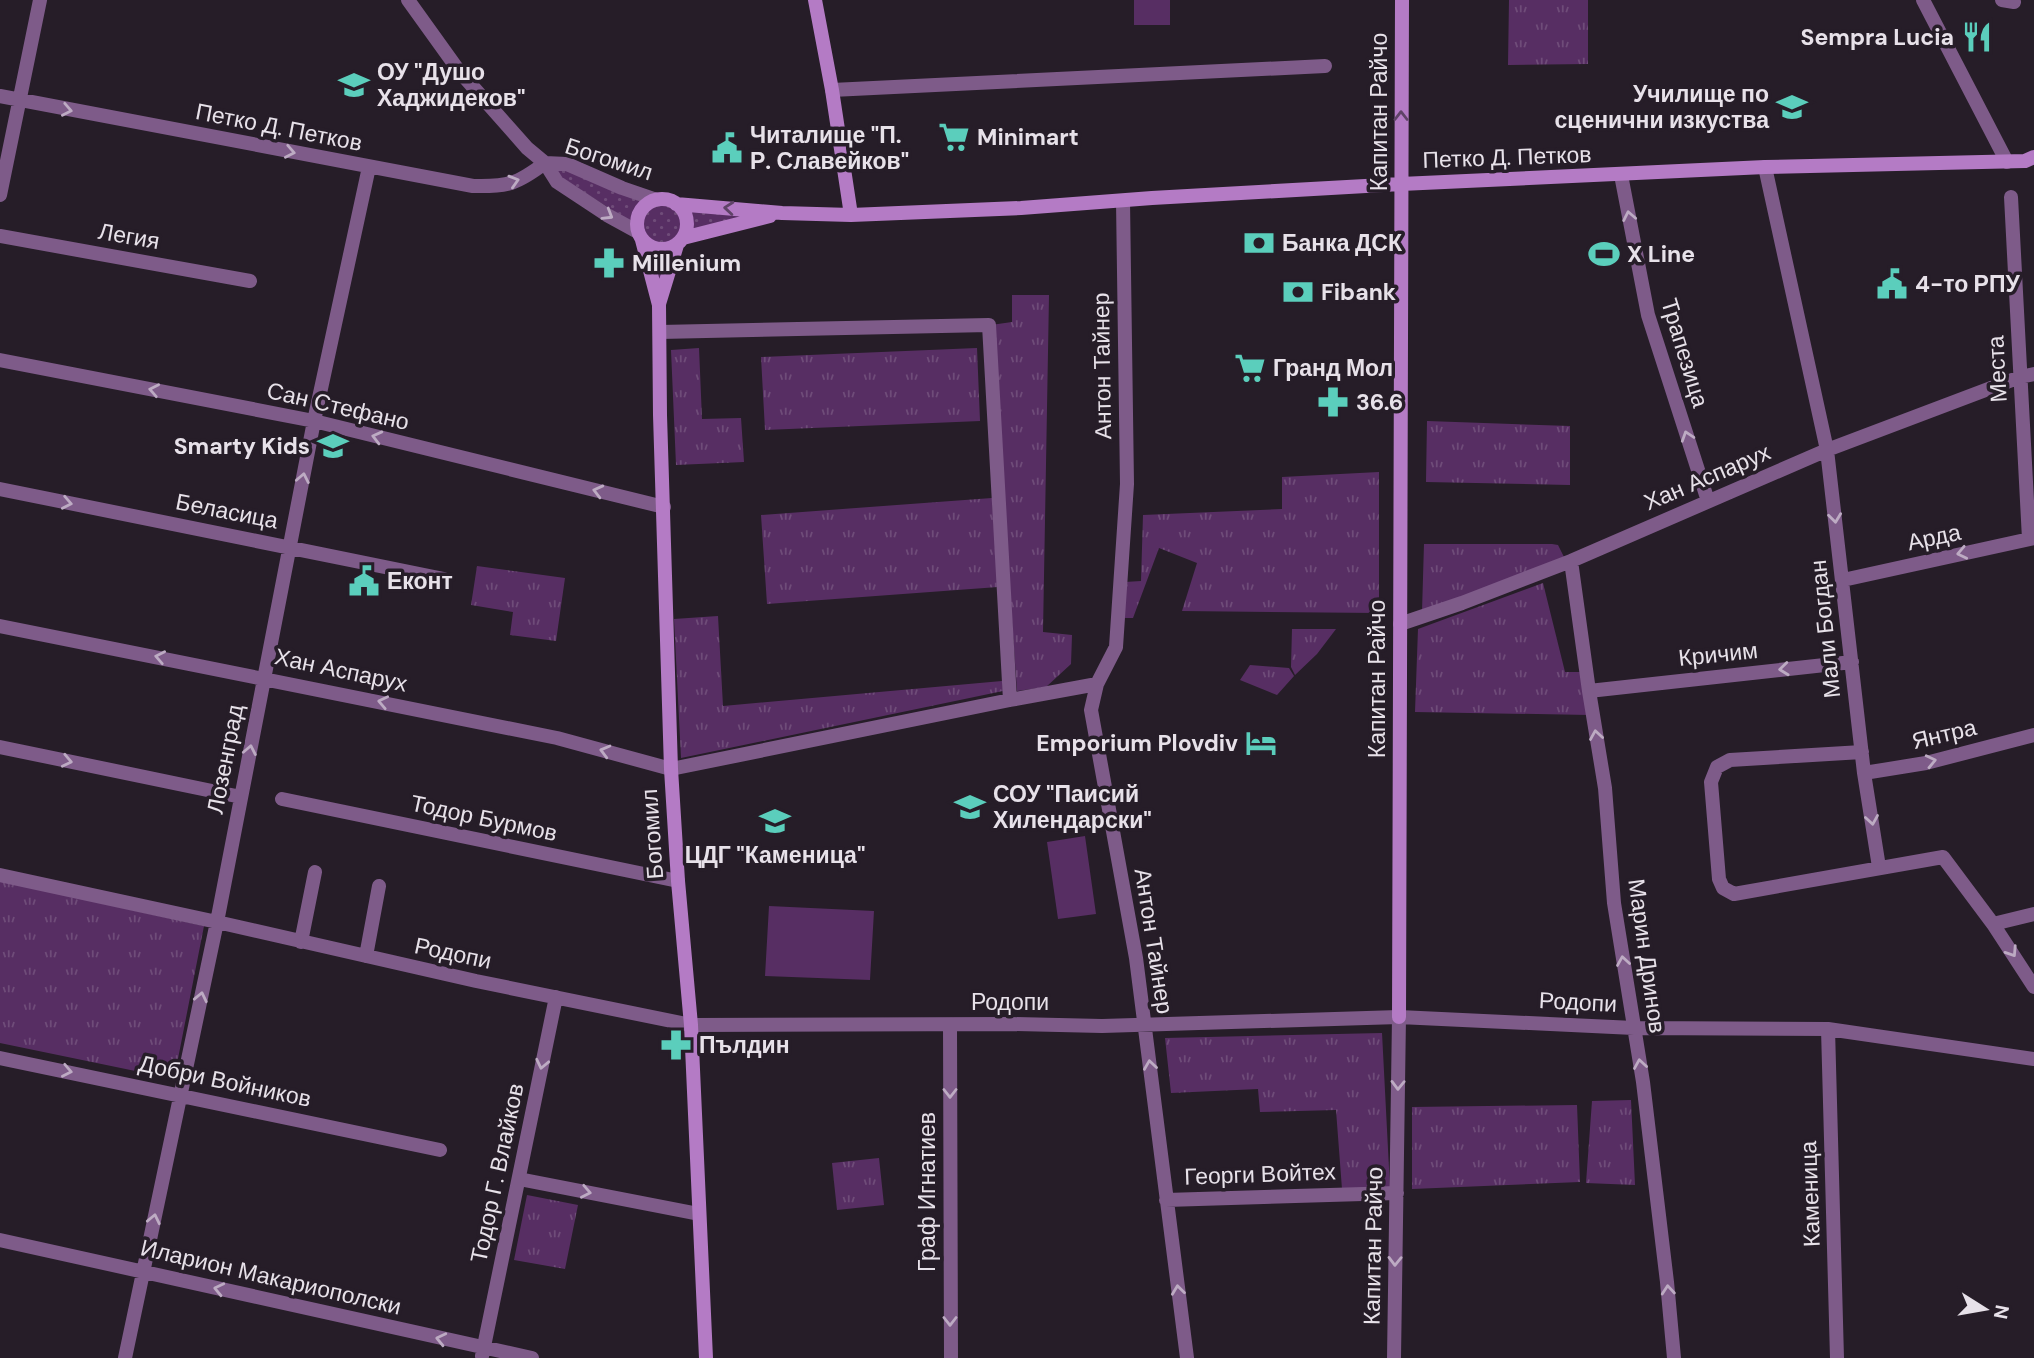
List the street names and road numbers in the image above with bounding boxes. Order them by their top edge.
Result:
street label: Капитан Райчо [1364,33,1394,191]
street label: Петко Д. Петков [193,96,365,158]
street label: Богомил [561,131,657,187]
street label: Петко Д. Петков [1422,139,1592,175]
street label: Легия [96,216,162,256]
street label: Антон Тайнер [1086,292,1118,440]
street label: Трапезица [1654,295,1716,411]
street label: Места [1980,335,2014,403]
street label: Сан Стефано [264,375,412,437]
street label: Хан Аспарух [1639,437,1775,517]
street label: Беласица [173,486,281,536]
street label: Арда [1905,517,1964,557]
street label: Мали Богдан [1803,558,1847,700]
street label: Капитан Райчо [1362,600,1392,758]
street label: Кричим [1677,635,1759,673]
street label: Хан Аспарух [272,641,410,699]
street label: Лозенград [200,701,250,816]
street label: Янтра [1909,712,1979,756]
street label: Тодор Бурмов [408,788,560,848]
street label: Богомил [634,788,670,880]
street label: Антон Тайнер [1128,866,1180,1016]
street label: Марин Дринов [1621,877,1673,1035]
street label: Родопи [412,930,494,976]
street label: Родопи [1538,985,1618,1019]
street label: Родопи [971,987,1049,1017]
street label: Добри Войников [136,1048,314,1114]
street label: Тодор Г. Влайков [463,1081,531,1265]
street label: Граф Игнатиев [912,1112,942,1272]
street label: Каменица [1793,1140,1827,1248]
street label: Георги Войтех [1184,1156,1337,1192]
street label: Капитан Райчо [1357,1167,1389,1325]
street label: Иларион Макариополски [138,1232,404,1322]

